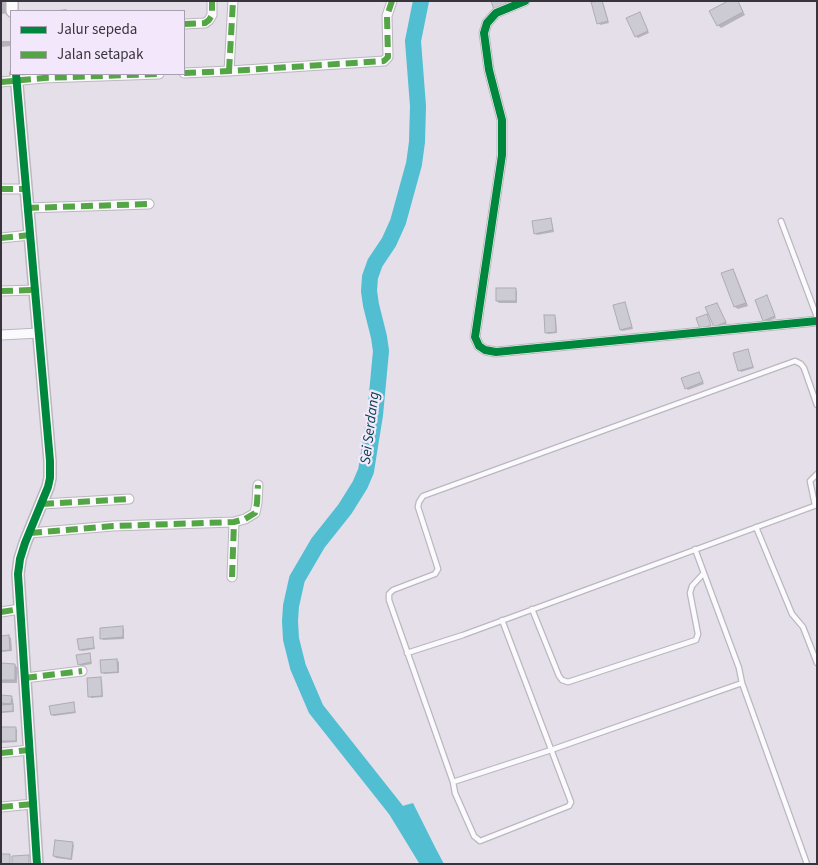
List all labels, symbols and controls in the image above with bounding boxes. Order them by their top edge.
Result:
legend [10,10,185,75]
text: Jalur sepeda [57,19,137,40]
text: Jalan setapak [57,44,143,65]
water label: Sei Serdang [358,391,384,465]

